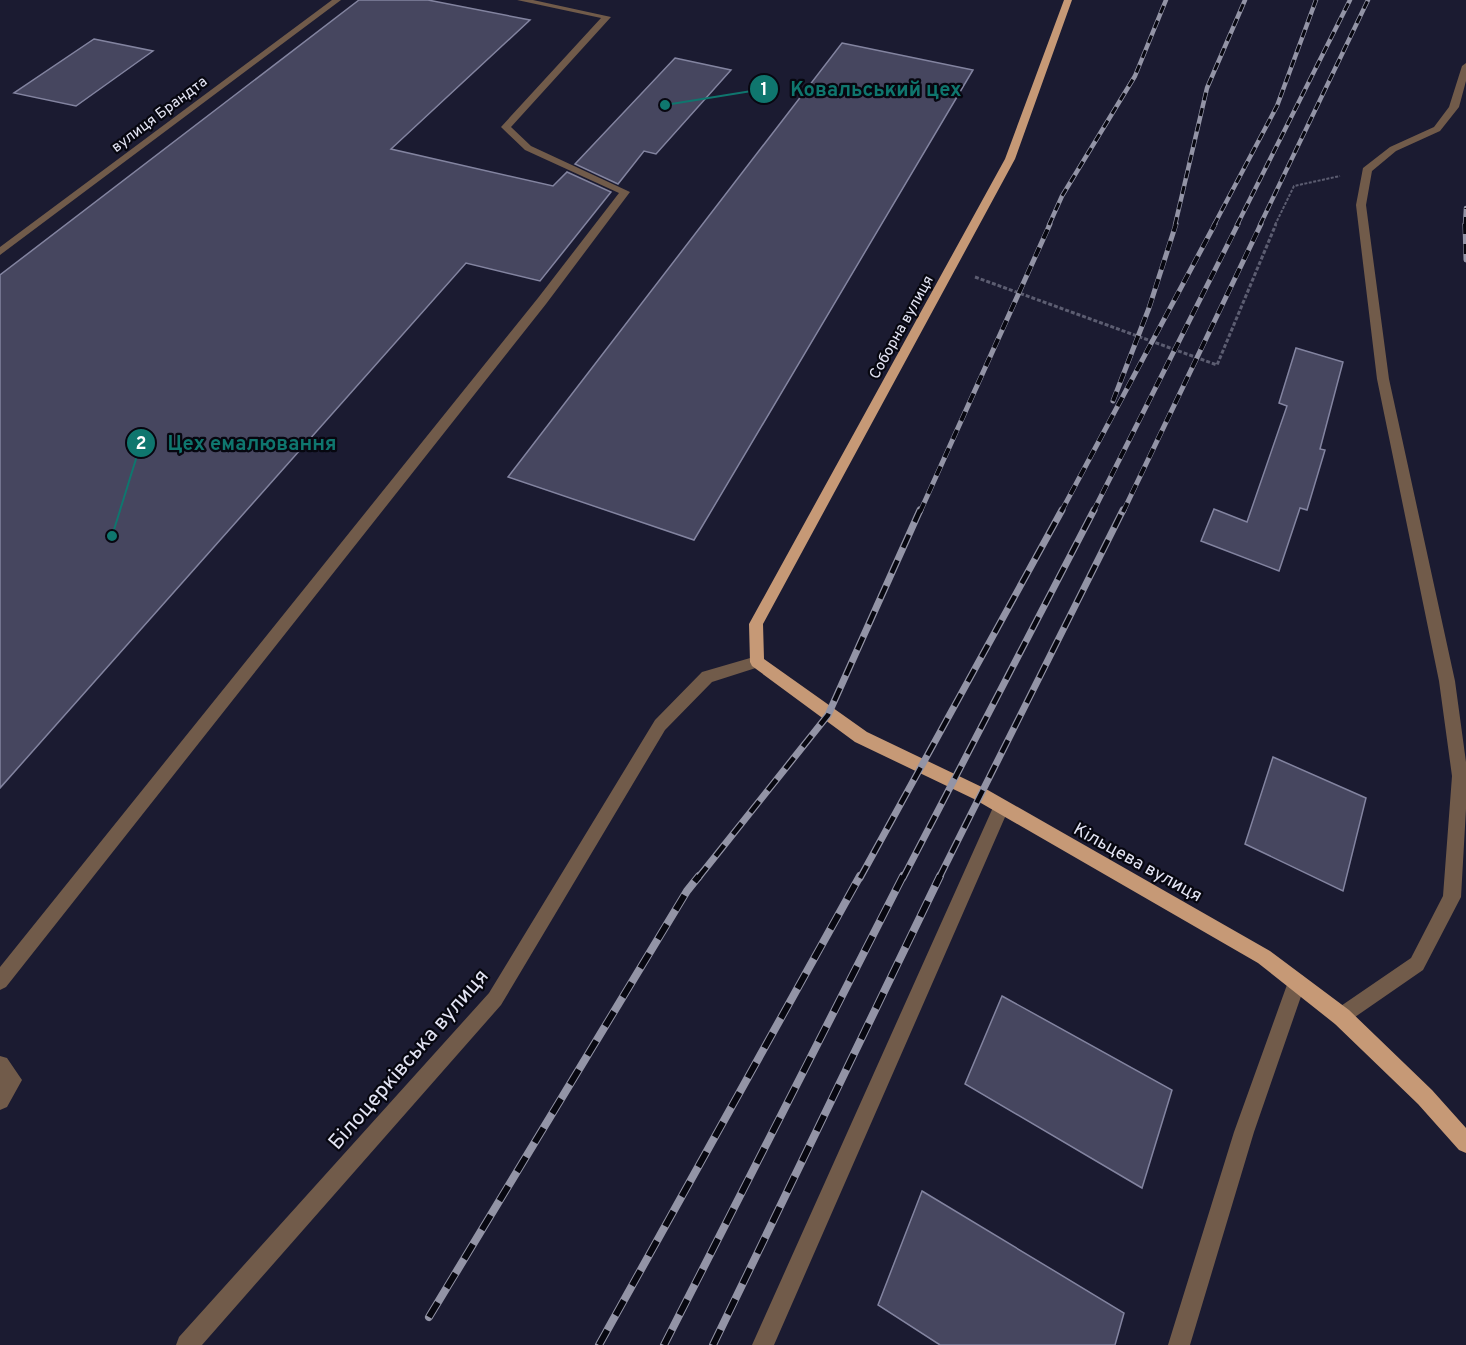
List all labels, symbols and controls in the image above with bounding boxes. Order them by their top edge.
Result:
callout: Ковальський цех [749,70,974,108]
street label: вулиця Брандта [108,73,212,157]
text: Ковальський цех [790,78,962,104]
text: 1 [760,79,768,102]
street label: Соборна вулиця [866,272,939,383]
callout: Цех емалювання [126,424,349,462]
text: Цех емалювання [167,432,337,458]
text: 2 [135,433,147,456]
street label: Кільцева вулиця [1069,818,1206,908]
street label: Білоцерківська вулиця [323,964,495,1156]

